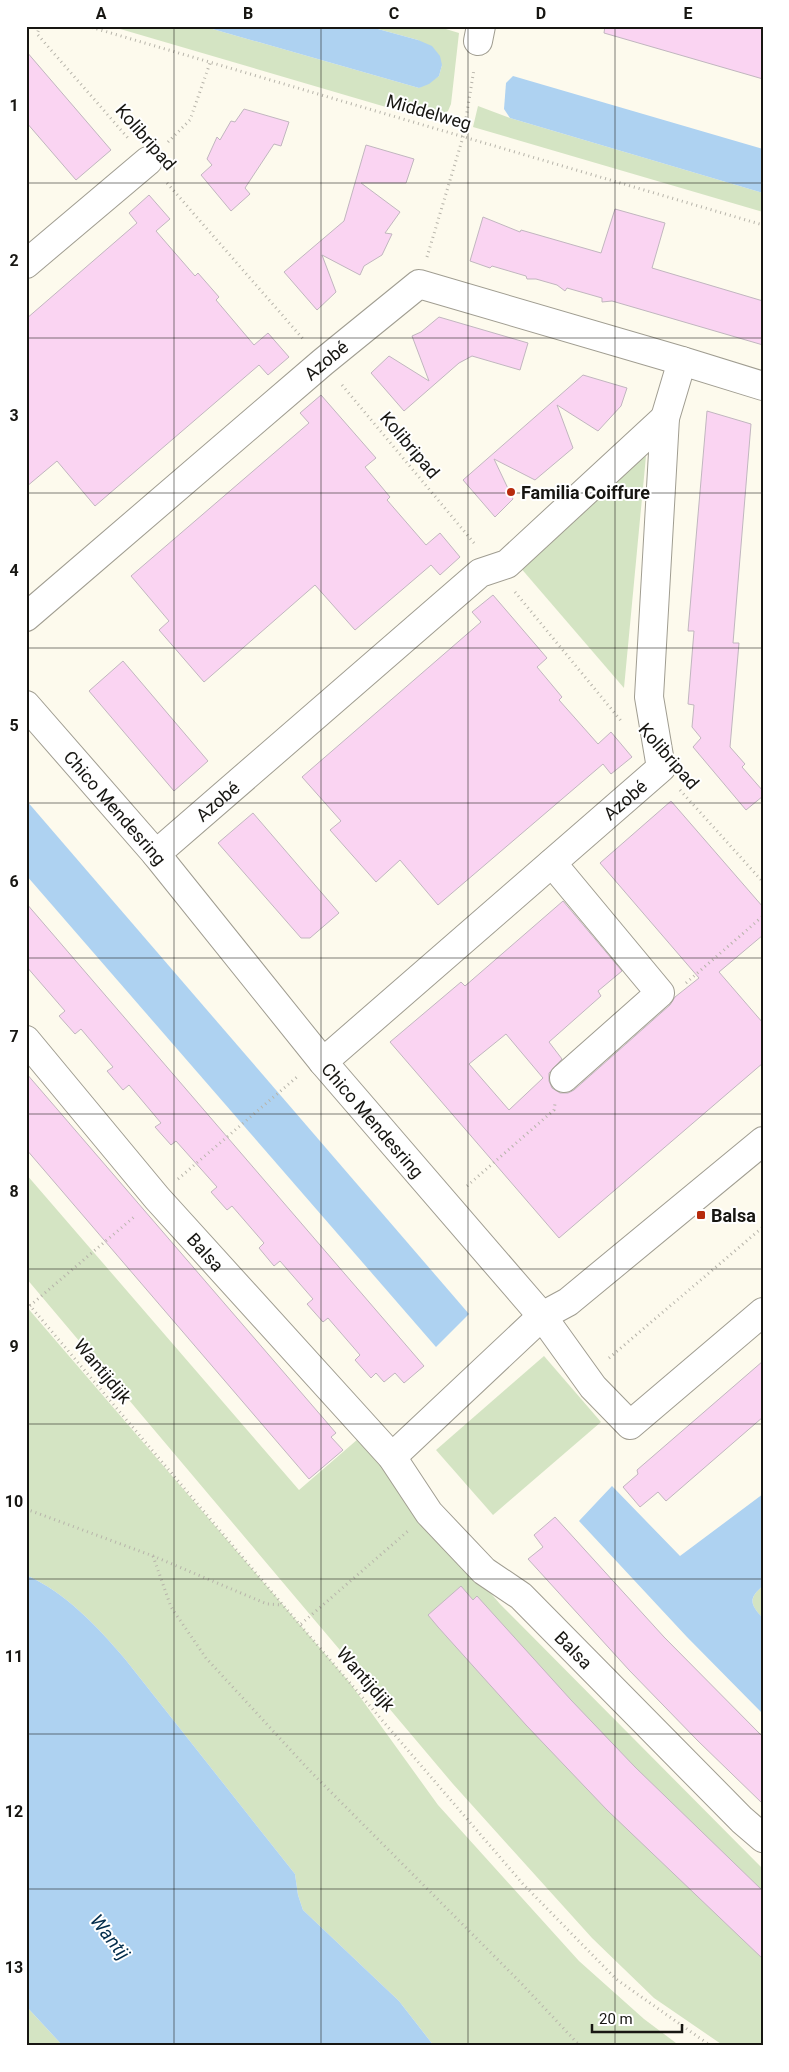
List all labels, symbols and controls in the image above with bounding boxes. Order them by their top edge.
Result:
text: A [96,4,107,23]
text: B [243,4,253,23]
text: C [389,4,399,23]
text: D [536,4,546,23]
text: E [684,4,693,23]
street label: Middelweg [384,90,474,134]
text: 1 [9,96,19,115]
street label: Kolibripad [112,100,180,174]
text: 2 [9,251,19,270]
street label: Azobé [300,336,352,384]
text: 3 [9,406,19,425]
street label: Kolibripad [376,407,444,483]
place label: Familia Coiffure [521,482,650,503]
marker: Familia Coiffure [505,486,517,498]
text: 4 [9,561,19,580]
text: 5 [9,716,19,735]
street label: Kolibripad [635,719,703,793]
street label: Chico Mendesring [60,746,171,869]
street label: Azobé [599,775,651,824]
street label: Azobé [191,776,243,825]
text: 6 [9,872,19,891]
text: 7 [9,1027,19,1046]
street label: Chico Mendesring [318,1058,428,1182]
text: 8 [9,1182,19,1201]
place label: Balsa [711,1205,756,1226]
marker: Balsa [695,1209,707,1221]
street label: Balsa [183,1228,229,1275]
street label: Wantijdijk [70,1334,137,1408]
text: 9 [9,1337,19,1356]
text: 10 [5,1492,23,1511]
street label: Balsa [551,1626,597,1673]
street label: Wantijdijk [333,1643,400,1716]
text: 11 [5,1647,23,1666]
text: 12 [5,1802,23,1821]
water label: Wantij [85,1910,135,1965]
text: 13 [5,1958,23,1977]
scale bar [592,2002,682,2034]
text: 20 m [599,2010,633,2028]

